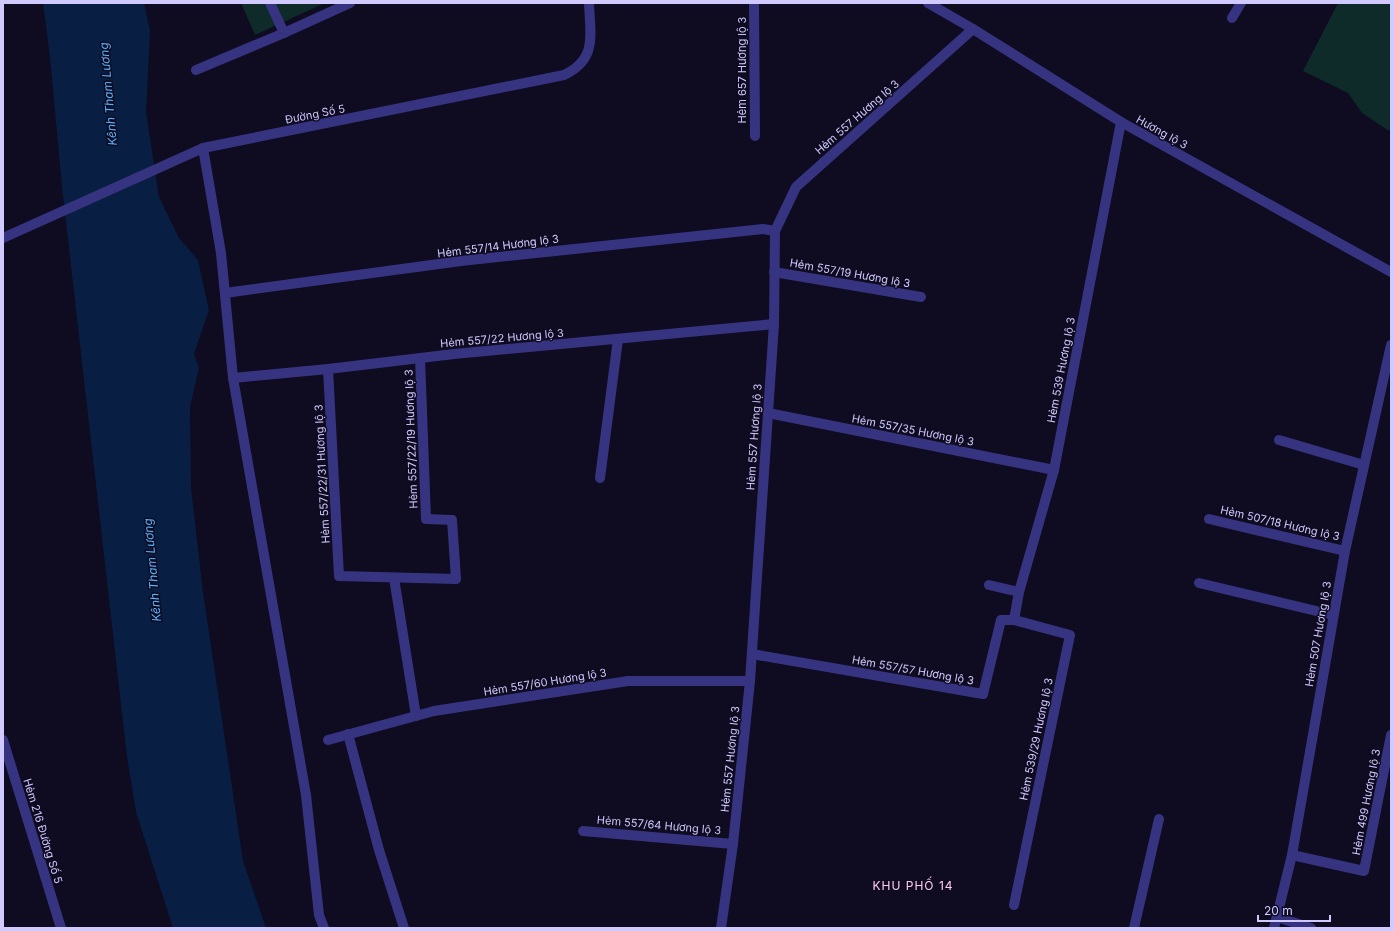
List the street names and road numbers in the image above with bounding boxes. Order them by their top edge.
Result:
street label: Hẻm 657 Hương lộ 3 [735,16,749,123]
street label: Hẻm 557 Hương lộ 3 [812,77,902,157]
street label: Đường Số 5 [284,101,346,127]
street label: Hương lộ 3 [1134,112,1190,152]
street label: Hẻm 557/14 Hương lộ 3 [436,232,560,260]
street label: Hẻm 557/19 Hương lộ 3 [789,256,911,291]
street label: Hẻm 539 Hương lộ 3 [1044,316,1078,424]
street label: Hẻm 557/22 Hương lộ 3 [440,326,565,350]
street label: Hẻm 557/22/19 Hương lộ 3 [402,369,420,509]
street label: Hẻm 557 Hương lộ 3 [743,383,765,491]
street label: Hẻm 557/22/31 Hương lộ 3 [311,404,333,544]
street label: Hẻm 557/35 Hương lộ 3 [851,411,975,449]
street label: Hẻm 507/18 Hương lộ 3 [1219,502,1341,544]
street label: Hẻm 507 Hương lộ 3 [1302,580,1334,688]
street label: Hẻm 557/57 Hương lộ 3 [851,652,975,688]
street label: Hẻm 557/60 Hương lộ 3 [482,665,608,699]
street label: Hẻm 539/29 Hương lộ 3 [1016,676,1056,802]
street label: Hẻm 557 Hương lộ 3 [717,705,743,813]
street label: Hẻm 499 Hương lộ 3 [1349,748,1383,856]
street label: Hẻm 216 Đường Số 5 [20,777,66,886]
street label: Hẻm 557/64 Hương lộ 3 [596,813,722,837]

